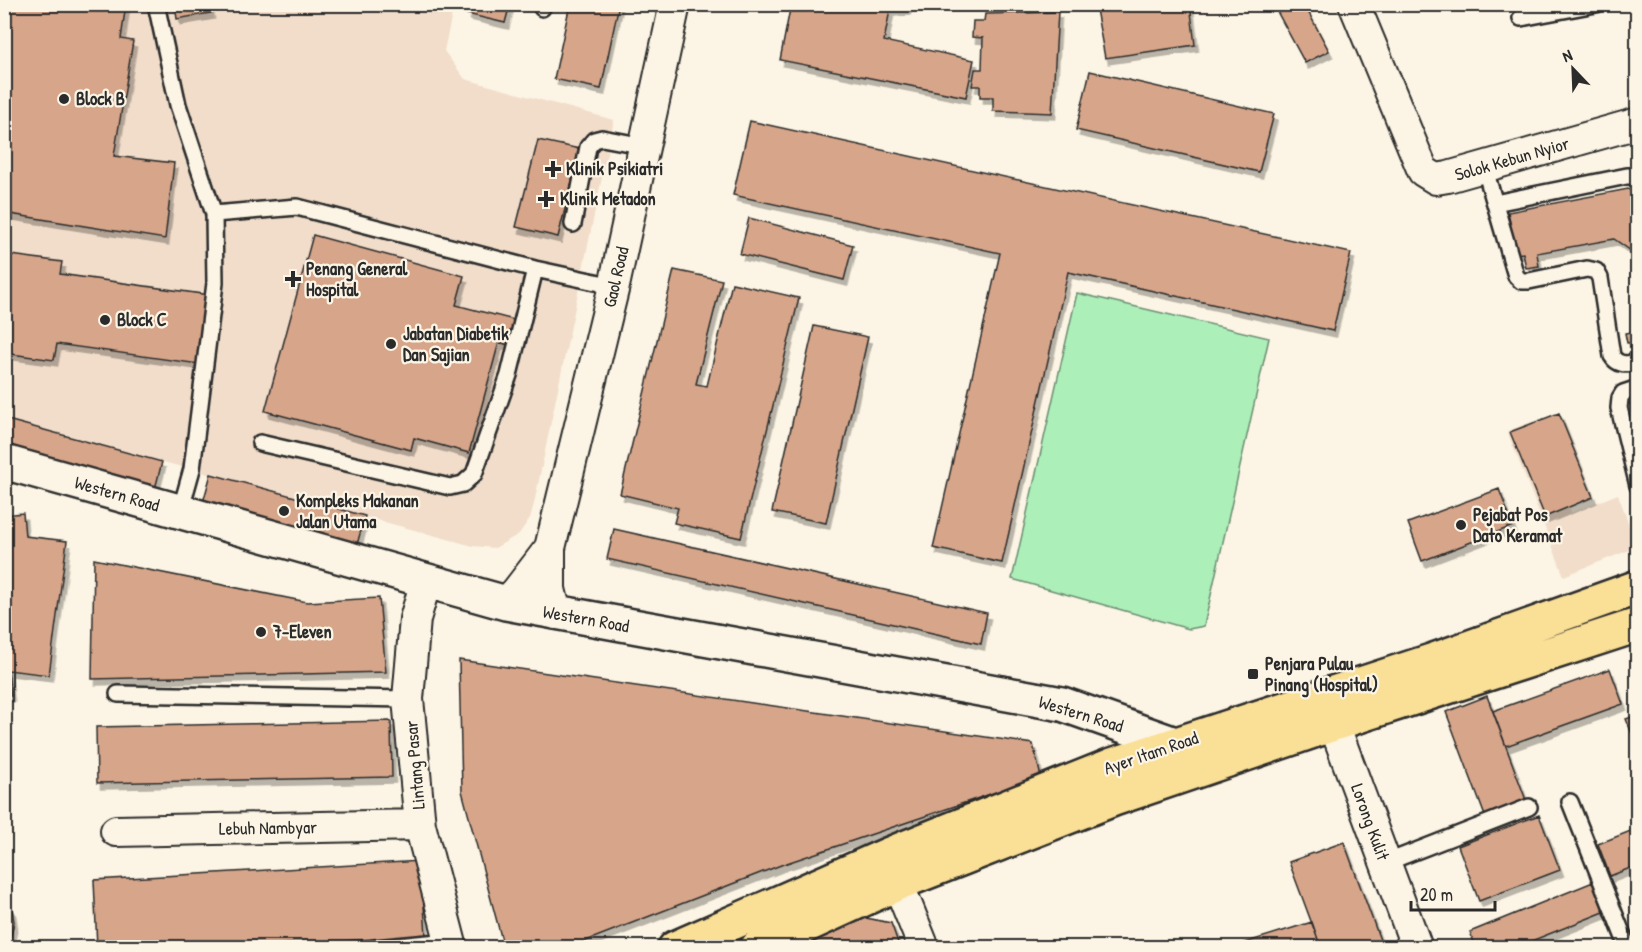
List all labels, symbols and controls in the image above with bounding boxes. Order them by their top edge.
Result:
north arrow [1543,39,1603,99]
text: N [1559,43,1576,67]
place label: Block B [76,86,125,111]
marker: Block B [57,92,71,106]
street label: Solok Kebun Nyior [1452,130,1572,187]
place label: Klinik Psikiatri [566,156,663,181]
marker: Klinik Psikiatri [544,160,562,178]
place label: Klinik Metadon [560,186,656,211]
marker: Klinik Metadon [537,190,555,208]
street label: Gaol Road [596,244,635,310]
place label: Penang General Hospital [306,256,408,303]
marker: Penang General Hospital [284,270,302,288]
place label: Block C [117,307,167,332]
marker: Block C [98,313,112,327]
place label: Jabatan Diabetik Dan Sajian [403,321,509,367]
marker: Jabatan Diabetik Dan Sajian [384,337,398,351]
street label: Western Road [72,469,163,518]
place label: Kompleks Makanan Jalan Utama [296,488,419,534]
place label: Pejabat Pos Dato Keramat [1473,502,1563,548]
marker: Kompleks Makanan Jalan Utama [277,504,291,518]
marker: Pejabat Pos Dato Keramat [1454,518,1468,532]
street label: Western Road [541,599,631,638]
place label: 7-Eleven [272,619,332,644]
marker: 7-Eleven [254,625,268,639]
place label: Penjara Pulau Pinang (Hospital) [1265,651,1378,698]
marker: Penjara Pulau Pinang (Hospital) [1246,667,1260,681]
street label: Western Road [1036,689,1127,738]
street label: Lintang Pasar [398,720,431,810]
street label: Ayer Itam Road [1100,725,1201,780]
street label: Lorong Kulit [1345,780,1396,864]
street label: Lebuh Nambyar [219,814,317,841]
scale bar [1411,874,1495,912]
text: 20 m [1420,882,1453,907]

